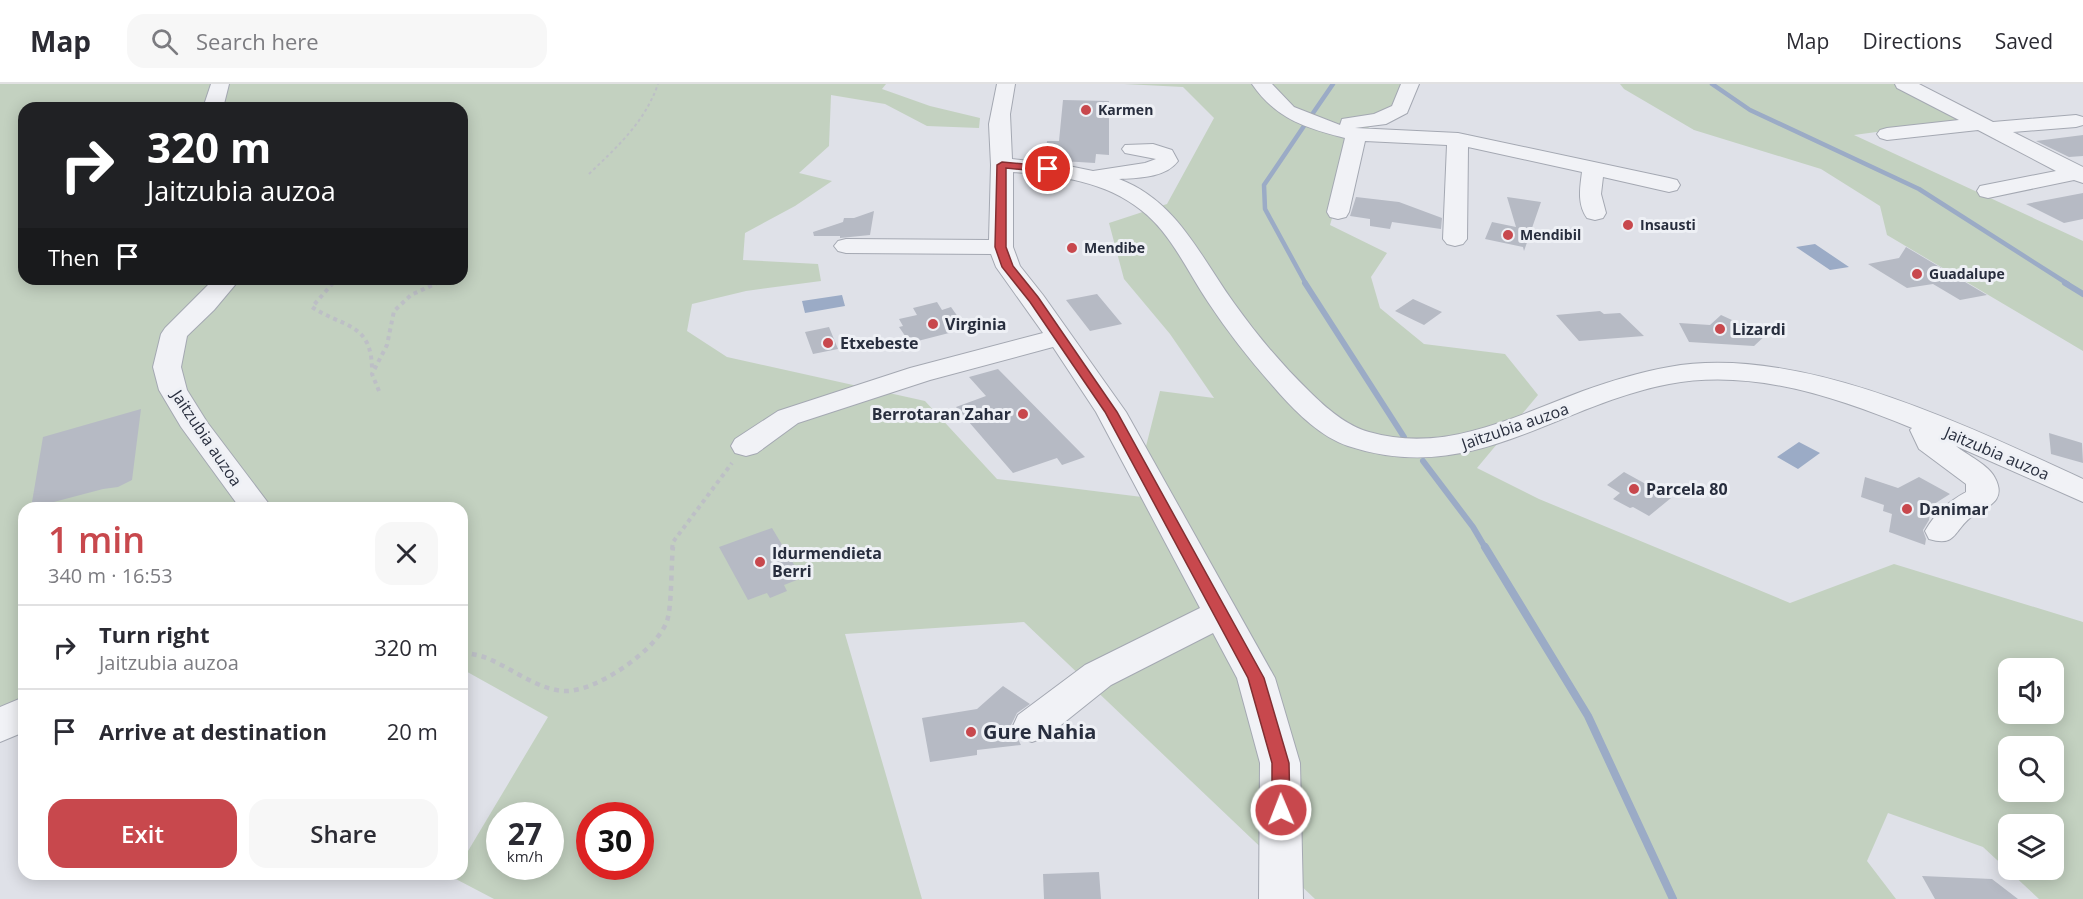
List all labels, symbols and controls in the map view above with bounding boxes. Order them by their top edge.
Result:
search box [127,14,547,68]
text: Map [30,22,91,60]
icon: search [148,25,181,58]
text: Search here [196,26,319,56]
text: Map [1786,27,1829,55]
text: Directions [1862,27,1962,55]
text: Saved [1995,27,2053,55]
place label: Karmen [1098,100,1153,119]
marker: Karmen [1079,103,1093,117]
text: 320 m [147,118,271,175]
icon: right [48,126,126,204]
pin [1022,143,1073,194]
icon: arrive [1031,152,1064,185]
text: Jaitzubia auzoa [147,172,336,209]
place label: Insausti [1640,215,1696,234]
marker: Insausti [1621,218,1635,232]
place label: Mendibil [1520,225,1581,244]
marker: Mendibil [1501,228,1515,242]
place label: Mendibe [1084,238,1145,257]
icon: arrive [111,240,144,273]
marker: Mendibe [1065,241,1079,255]
text: Then [48,242,99,272]
place label: Guadalupe [1929,264,2005,283]
marker: Guadalupe [1910,267,1924,281]
place label: Virginia [945,313,1007,335]
marker: Virginia [926,317,940,331]
place label: Lizardi [1732,318,1786,340]
marker: Lizardi [1713,322,1727,336]
place label: Etxebeste [840,332,919,354]
marker: Etxebeste [821,336,835,350]
street label: Jaitzubia auzoa [165,384,247,491]
street label: Jaitzubia auzoa [1457,397,1571,455]
place label: Berrotaran Zahar [872,403,1011,425]
marker: Berrotaran Zahar [1016,407,1030,421]
street label: Jaitzubia auzoa [1939,420,2053,485]
place label: Parcela 80 [1646,478,1728,500]
marker: Parcela 80 [1627,482,1641,496]
place label: Danimar [1919,498,1989,520]
marker: Danimar [1900,502,1914,516]
text: 1 min [48,515,145,564]
button: close [375,522,438,585]
place label: Idurmendieta Berri [772,542,882,582]
marker: Idurmendieta Berri [753,555,767,569]
text: 340 m · 16:53 [48,562,173,589]
text: Turn right [99,619,210,649]
icon: right [48,631,81,664]
text: 320 m [374,632,438,662]
text: Jaitzubia auzoa [99,649,239,676]
map controls [1998,658,2064,880]
button: sound [1998,658,2064,724]
icon: arrive [48,715,81,748]
text: Arrive at destination [99,716,327,746]
text: 20 m [387,716,438,746]
place label: Gure Nahia [983,718,1096,745]
marker: Gure Nahia [964,725,978,739]
button: search [1998,736,2064,802]
position arrow [1249,778,1313,842]
button: Exit [48,799,237,868]
button: Share [249,799,438,868]
speed limit sign: 30 [576,802,654,880]
text: 27 [508,813,542,854]
button: layers [1998,814,2064,880]
text: km/h [507,846,543,866]

